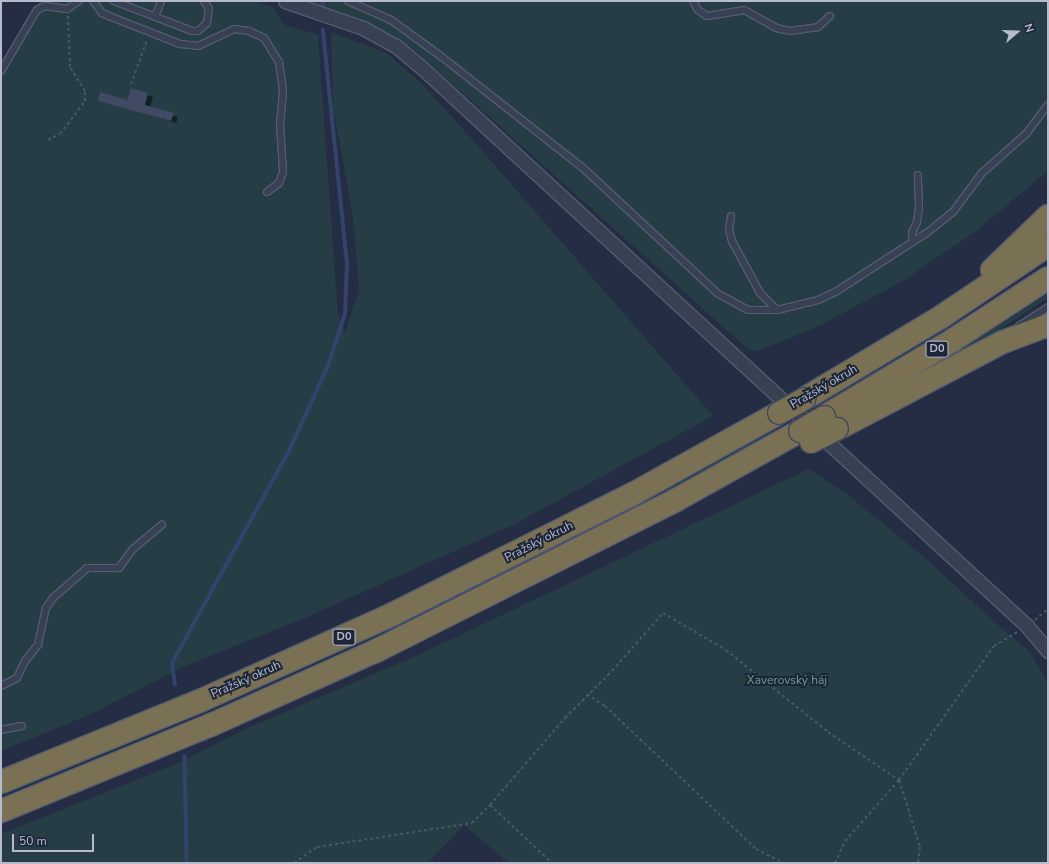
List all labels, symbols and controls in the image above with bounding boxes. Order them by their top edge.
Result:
north arrow [997,12,1037,52]
text: N [1020,22,1037,34]
road number: D0 [925,340,949,358]
street label: Pražský okruh [788,362,860,412]
street label: Pražský okruh [502,519,576,565]
road number: D0 [332,628,356,646]
street label: Pražský okruh [209,658,283,702]
park label: Xaverovský háj [747,674,827,688]
scale bar [14,826,96,852]
text: 50 m [19,833,47,849]

